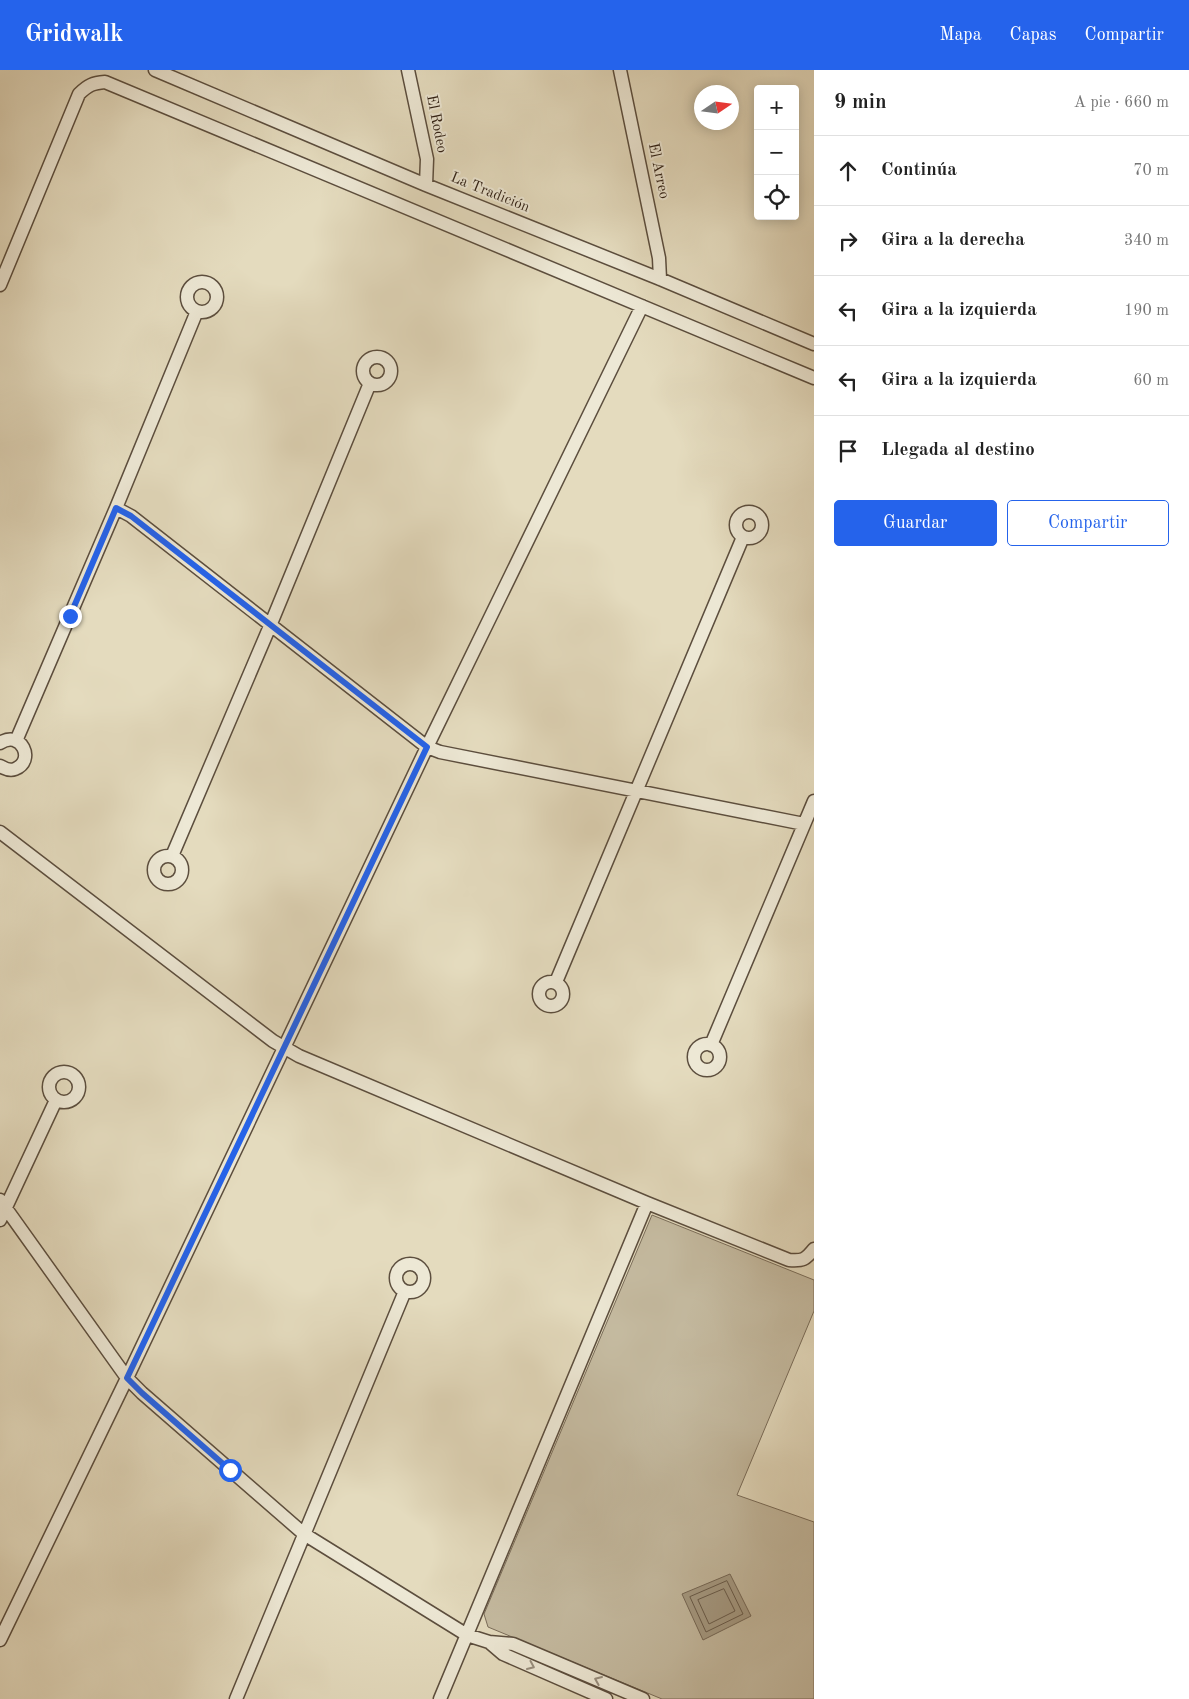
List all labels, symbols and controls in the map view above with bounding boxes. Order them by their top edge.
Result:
text: Gridwalk [25,23,123,47]
text: Mapa [939,26,982,44]
text: Capas [1010,26,1057,44]
text: Compartir [1085,26,1164,44]
north arrow [694,85,739,130]
map controls [754,85,799,220]
button: + [754,85,799,130]
text: 9 min [834,92,887,113]
street label: El Rodeo [423,94,449,154]
text: A pie · 660 m [1074,95,1169,111]
button: − [754,130,799,175]
street label: El Arreo [645,142,671,200]
icon: ahead [834,157,862,185]
text: Continúa [881,161,957,180]
text: 70 m [1133,163,1169,179]
street label: La Tradición [448,170,532,216]
button: locate [754,175,799,220]
icon: right [834,227,862,255]
text: Gira a la derecha [881,231,1025,250]
text: 340 m [1124,233,1169,249]
icon: left [834,297,862,325]
text: Gira a la izquierda [881,301,1037,320]
text: 190 m [1124,303,1169,319]
icon: left [834,367,862,395]
text: Gira a la izquierda [881,371,1037,390]
text: 60 m [1133,373,1169,389]
icon: arrive [834,437,862,465]
text: Llegada al destino [881,441,1035,460]
button: Guardar [834,500,997,546]
button: Compartir [1007,500,1169,546]
route end [59,605,82,628]
route start [219,1459,242,1482]
one-way arrow [526,1660,535,1671]
one-way arrow [594,1676,603,1687]

